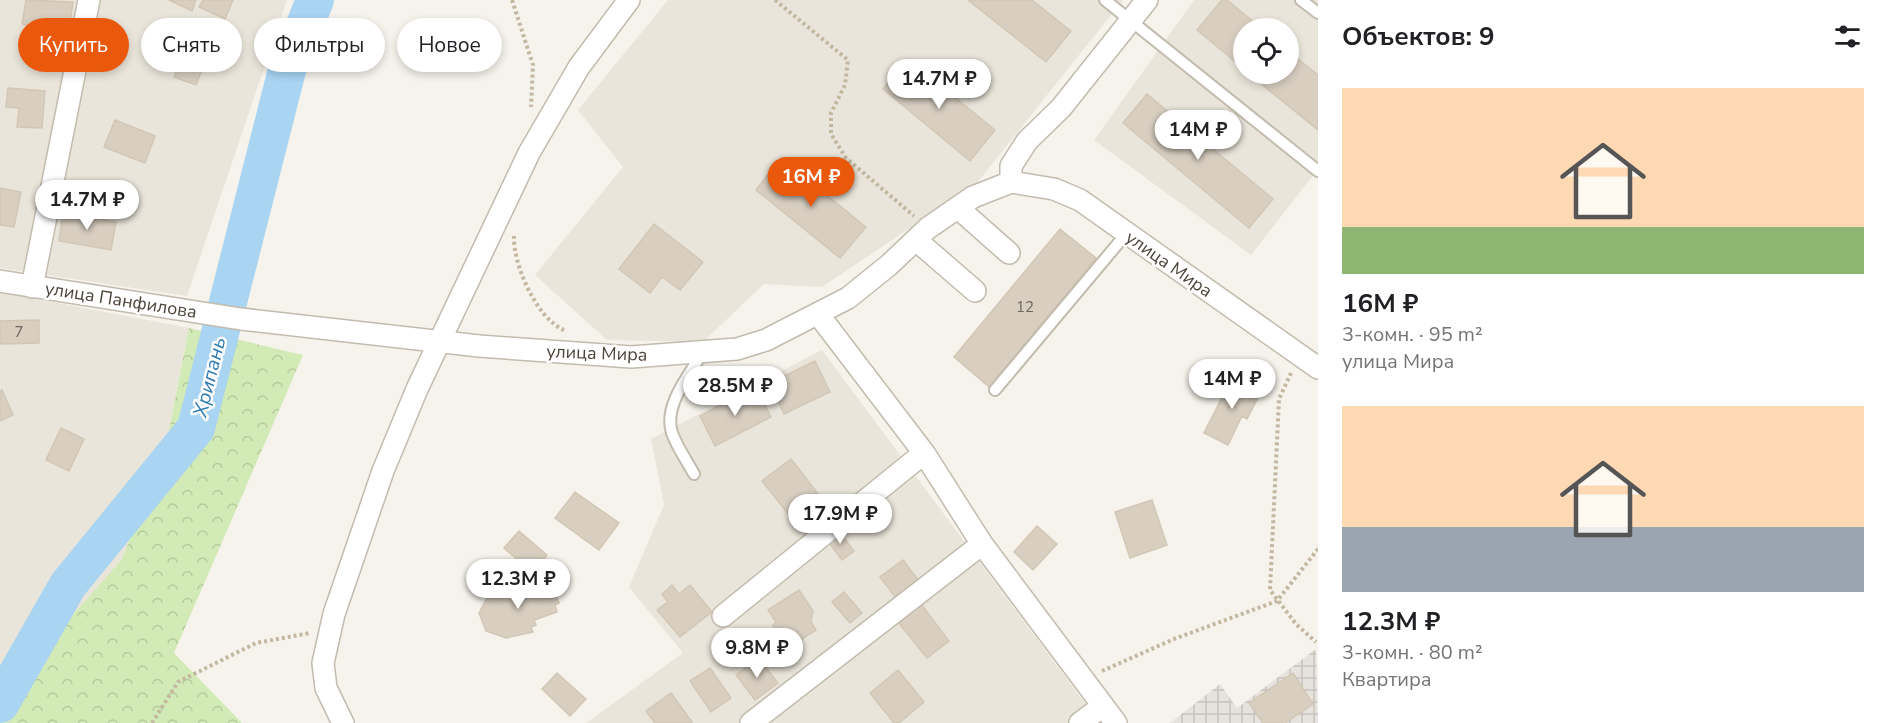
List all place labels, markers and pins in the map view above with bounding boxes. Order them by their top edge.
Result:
pin: 14.7M ₽ [884,59,994,110]
pin: 14M ₽ [1156,110,1240,161]
pin: 16M ₽ [769,157,853,208]
pin: 14.7M ₽ [32,180,142,231]
pin: 14M ₽ [1190,359,1274,410]
pin: 28.5M ₽ [680,366,790,417]
pin: 17.9M ₽ [785,494,895,545]
pin: 12.3M ₽ [463,559,573,610]
pin: 9.8M ₽ [708,628,806,679]

